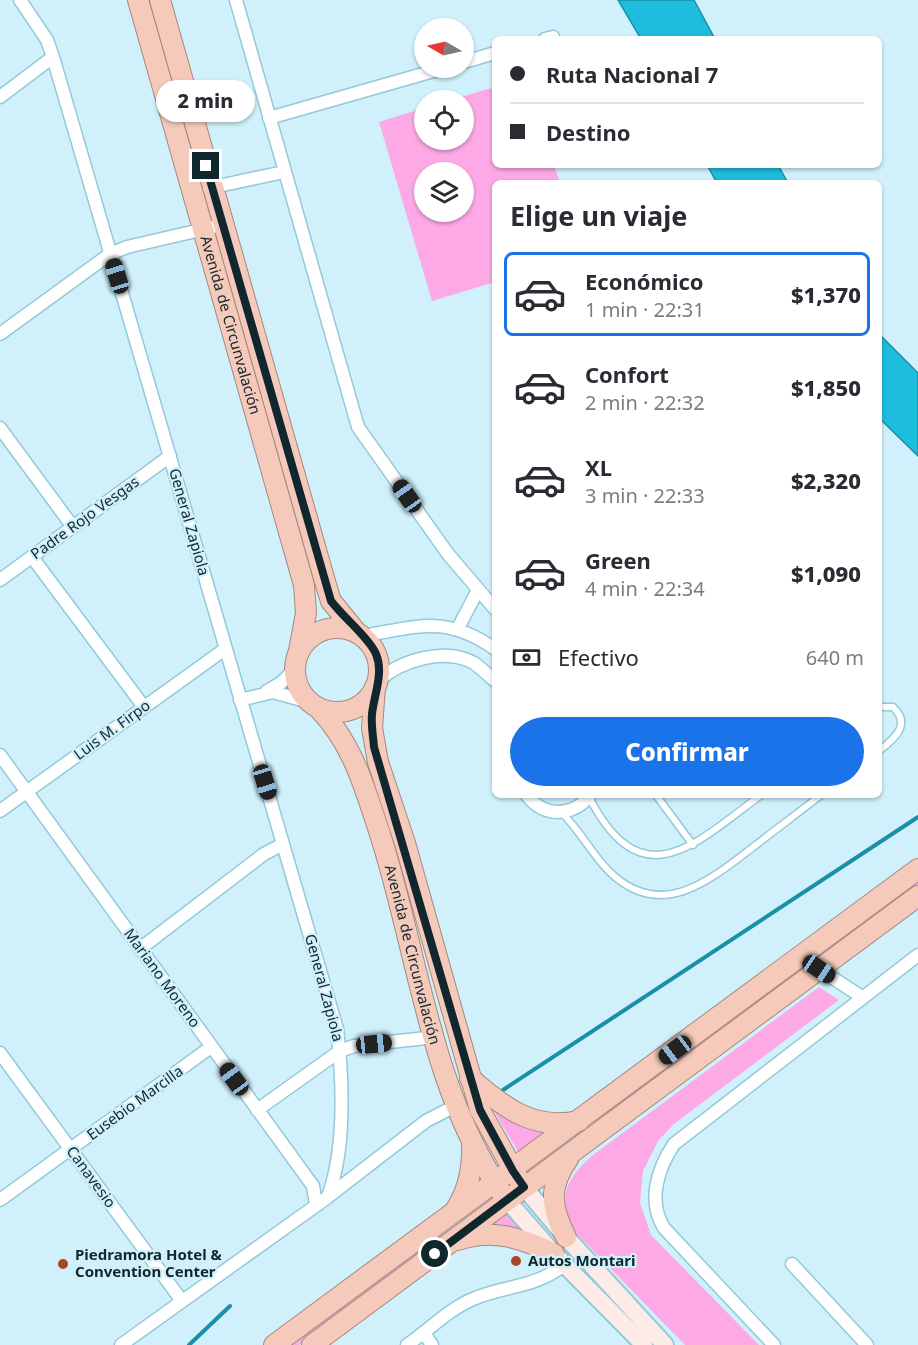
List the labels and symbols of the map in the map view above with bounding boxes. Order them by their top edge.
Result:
north arrow [414,18,474,78]
callout: 2 min [156,79,256,121]
route end [192,152,219,179]
street label: Avenida de Circunvalación [196,233,266,417]
car [103,256,131,296]
street label: General Zapiola [165,466,215,578]
street label: Padre Rojo Vesgas [26,471,143,563]
car [389,476,425,516]
street label: Luis M. Firpo [69,695,154,764]
car [251,762,279,802]
street label: Avenida de Circunvalación [381,862,446,1047]
street label: Mariano Moreno [120,924,206,1031]
street label: General Zapiola [301,932,349,1044]
car [799,951,839,987]
car [655,1032,695,1068]
car [355,1033,393,1055]
car [216,1059,252,1099]
street label: Eusebio Marcilla [82,1060,187,1144]
street label: Canavesio [63,1141,121,1211]
route start [421,1240,448,1267]
place label: Piedramora Hotel & Convention Center [75,1244,223,1281]
place label: Autos Montari [528,1250,635,1270]
marker: Autos Montari [509,1254,523,1268]
marker: Piedramora Hotel & Convention Center [56,1257,70,1271]

